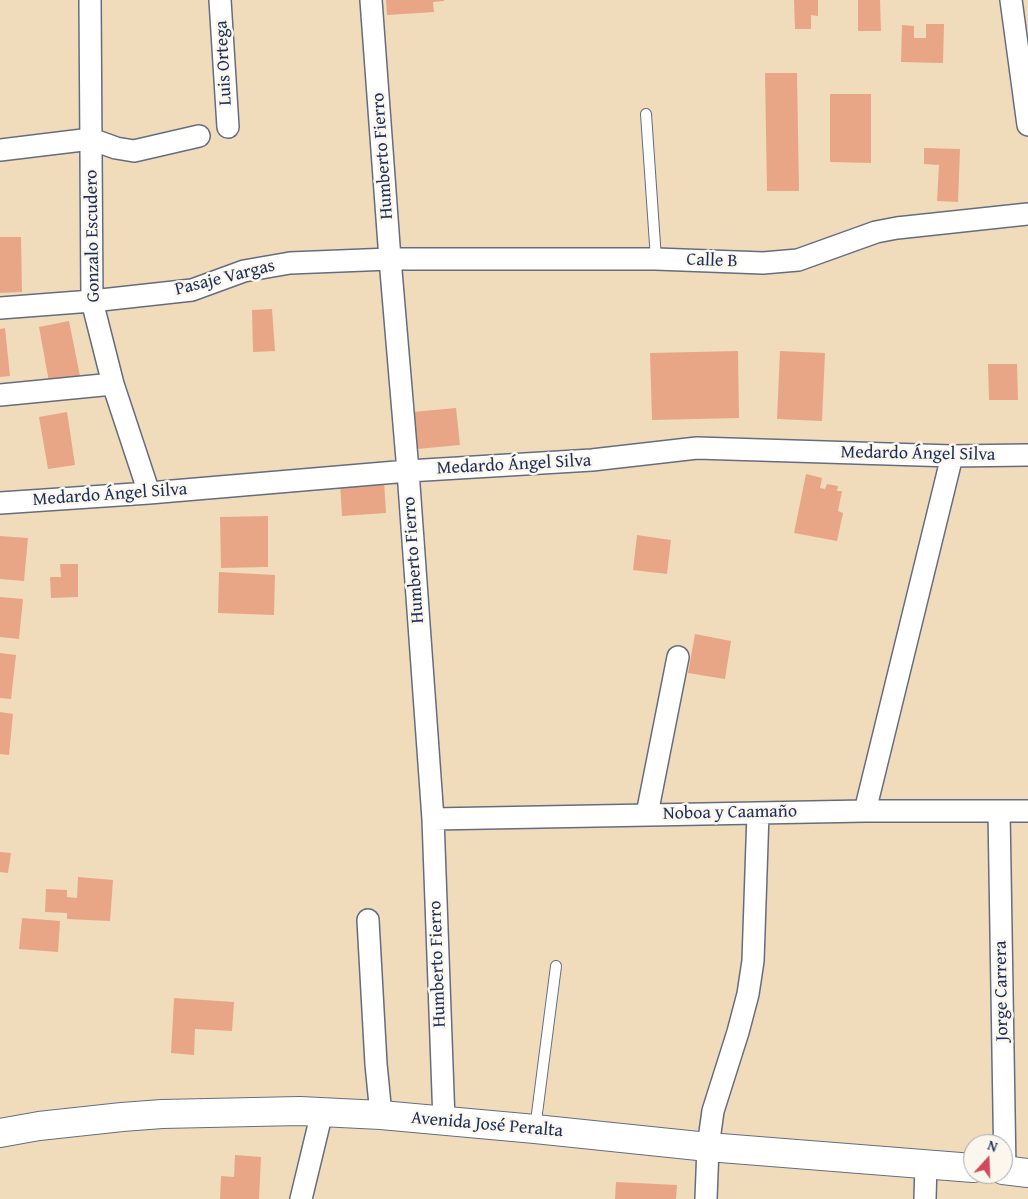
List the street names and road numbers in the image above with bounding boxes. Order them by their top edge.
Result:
street label: Luis Ortega [211,20,237,106]
street label: Humberto Fierro [368,92,398,220]
street label: Gonzalo Escudero [81,169,105,303]
street label: Calle B [686,249,738,273]
street label: Pasaje Vargas [173,255,277,301]
street label: Medardo Ángel Silva [840,442,996,466]
street label: Medardo Ángel Silva [436,450,592,480]
street label: Medardo Ángel Silva [32,479,188,511]
street label: Humberto Fierro [399,496,429,624]
street label: Noboa y Caamaño [663,801,797,825]
street label: Humberto Fierro [425,900,451,1028]
street label: Jorge Carrera [990,940,1014,1042]
street label: Avenida José Peralta [410,1108,564,1142]

